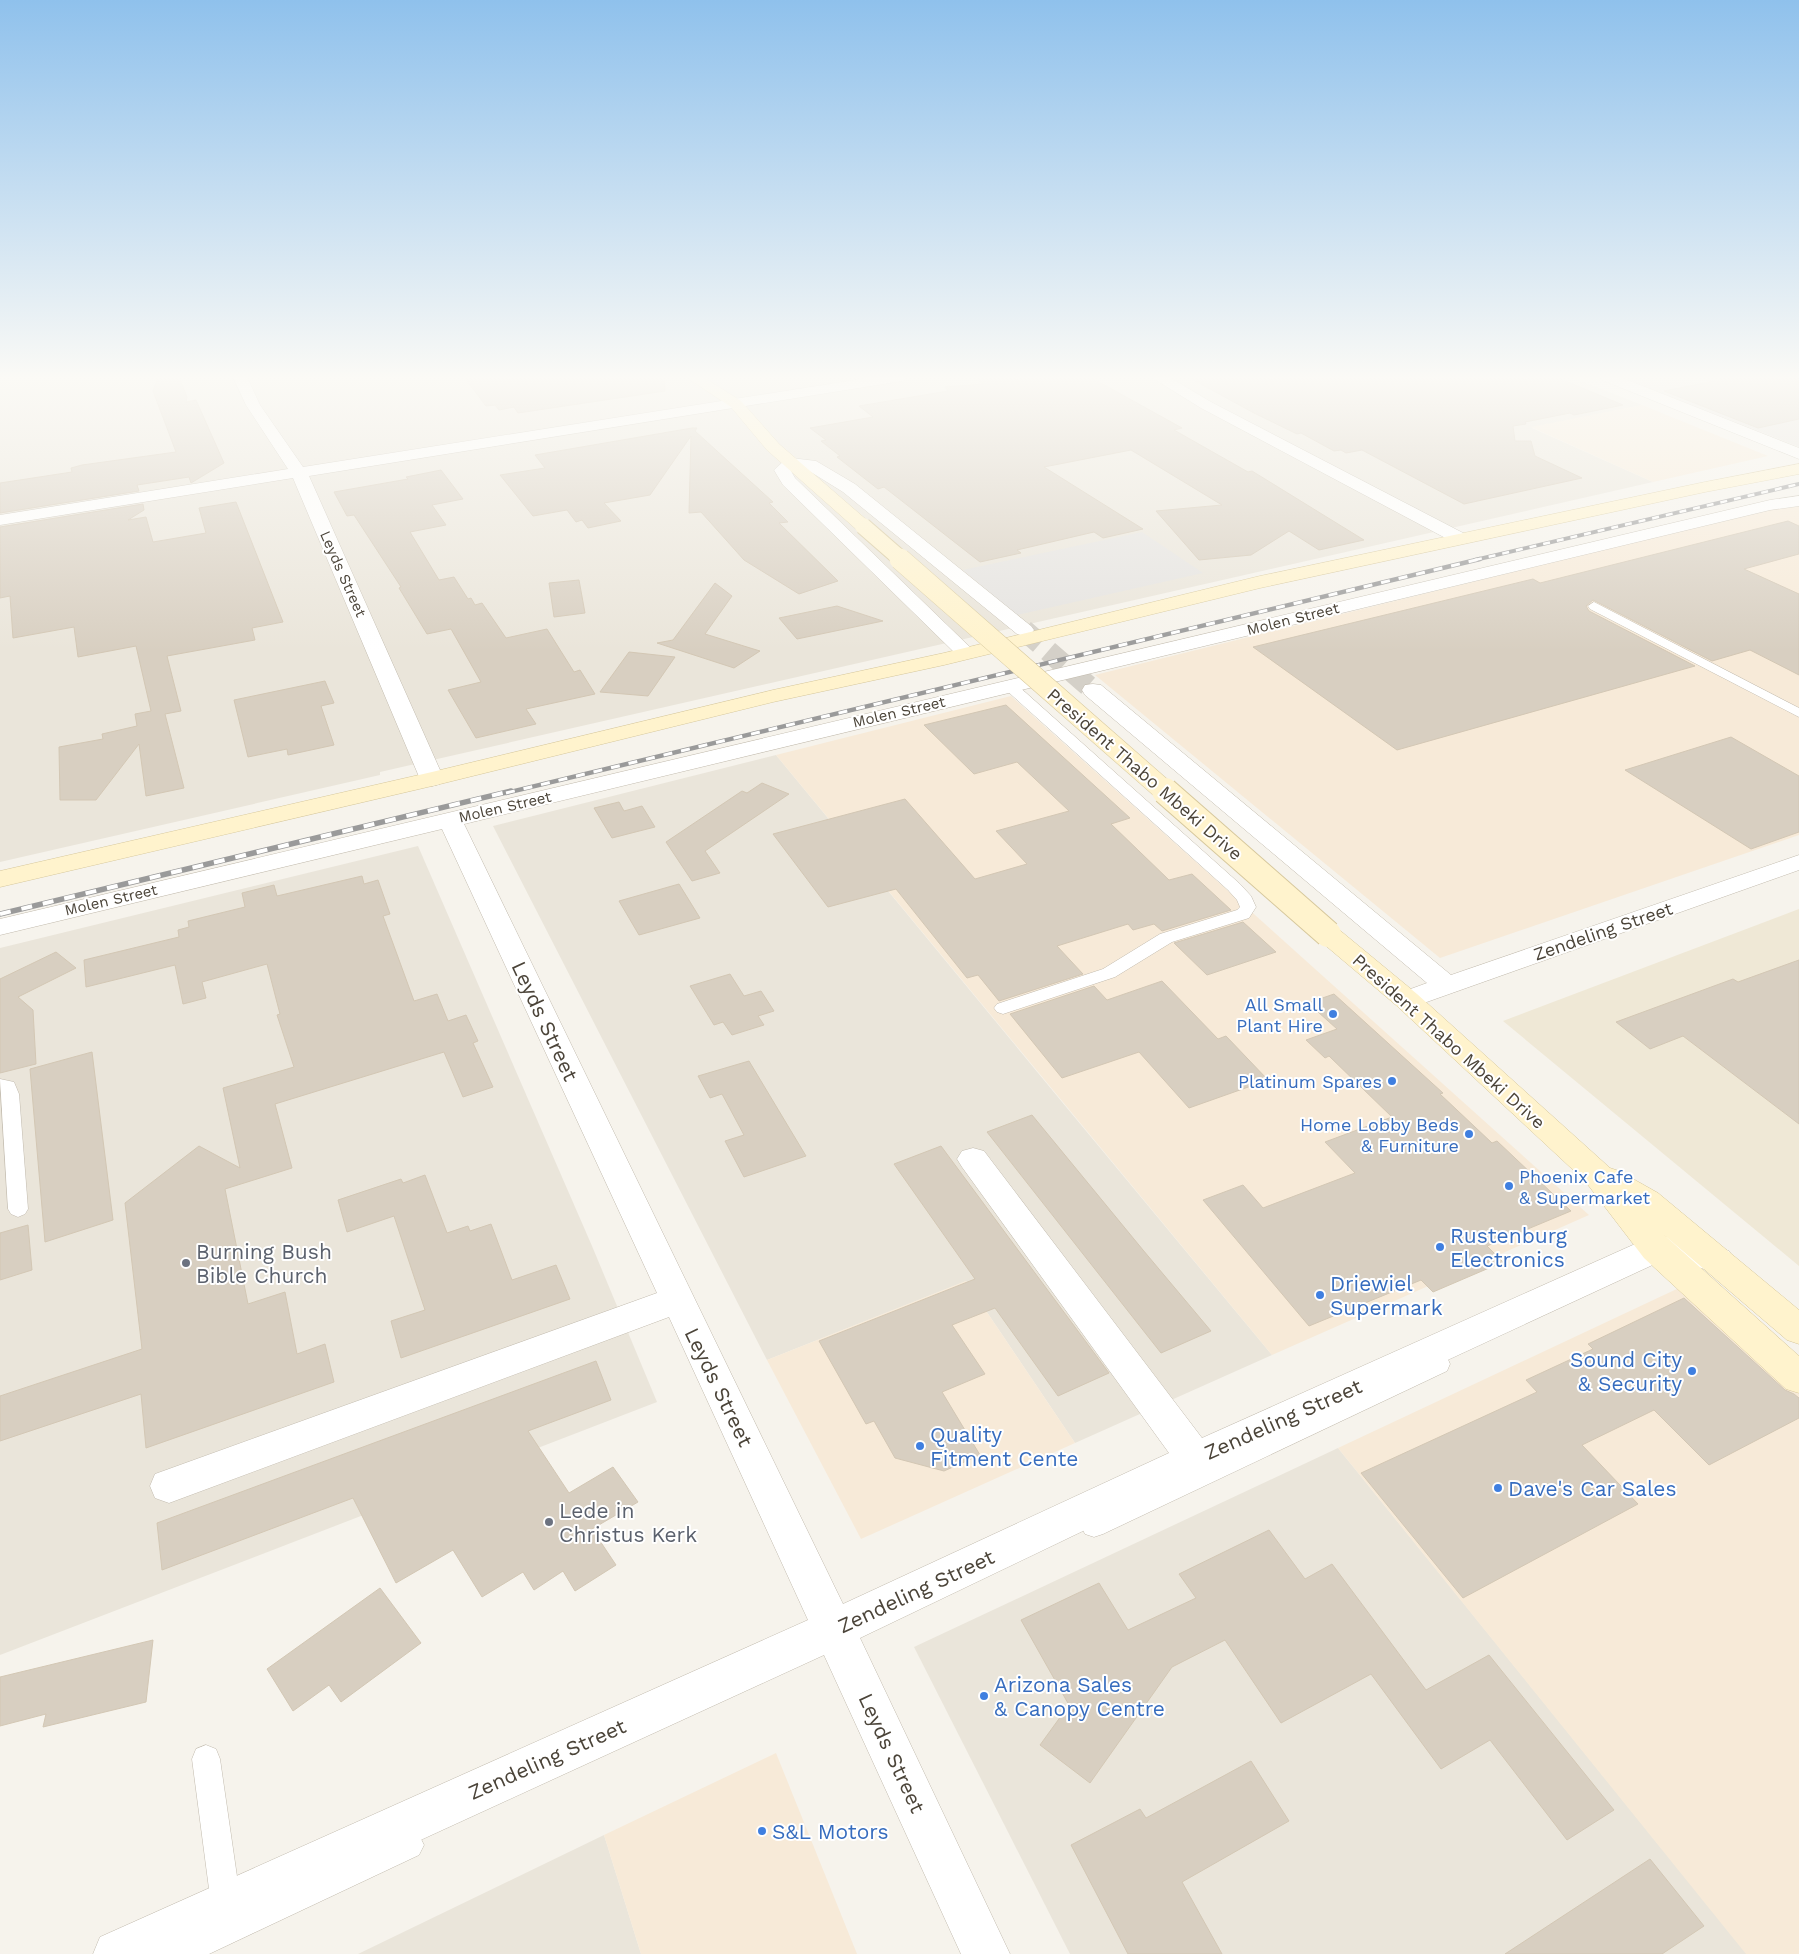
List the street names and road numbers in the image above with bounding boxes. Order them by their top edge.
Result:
street label: Leyds Street [316,528,370,620]
street label: Molen Street [1245,599,1342,639]
street label: President Thabo Mbeki Drive [1043,684,1247,864]
street label: Molen Street [851,692,948,731]
street label: Molen Street [457,787,554,826]
street label: Molen Street [63,880,160,919]
street label: Zendeling Street [1531,897,1676,965]
street label: President Thabo Mbeki Drive [1349,949,1549,1133]
street label: Leyds Street [506,957,584,1085]
street label: Leyds Street [679,1323,759,1451]
street label: Zendeling Street [1200,1373,1366,1465]
street label: Zendeling Street [834,1544,998,1638]
street label: Leyds Street [853,1689,931,1817]
street label: Zendeling Street [464,1713,630,1805]

